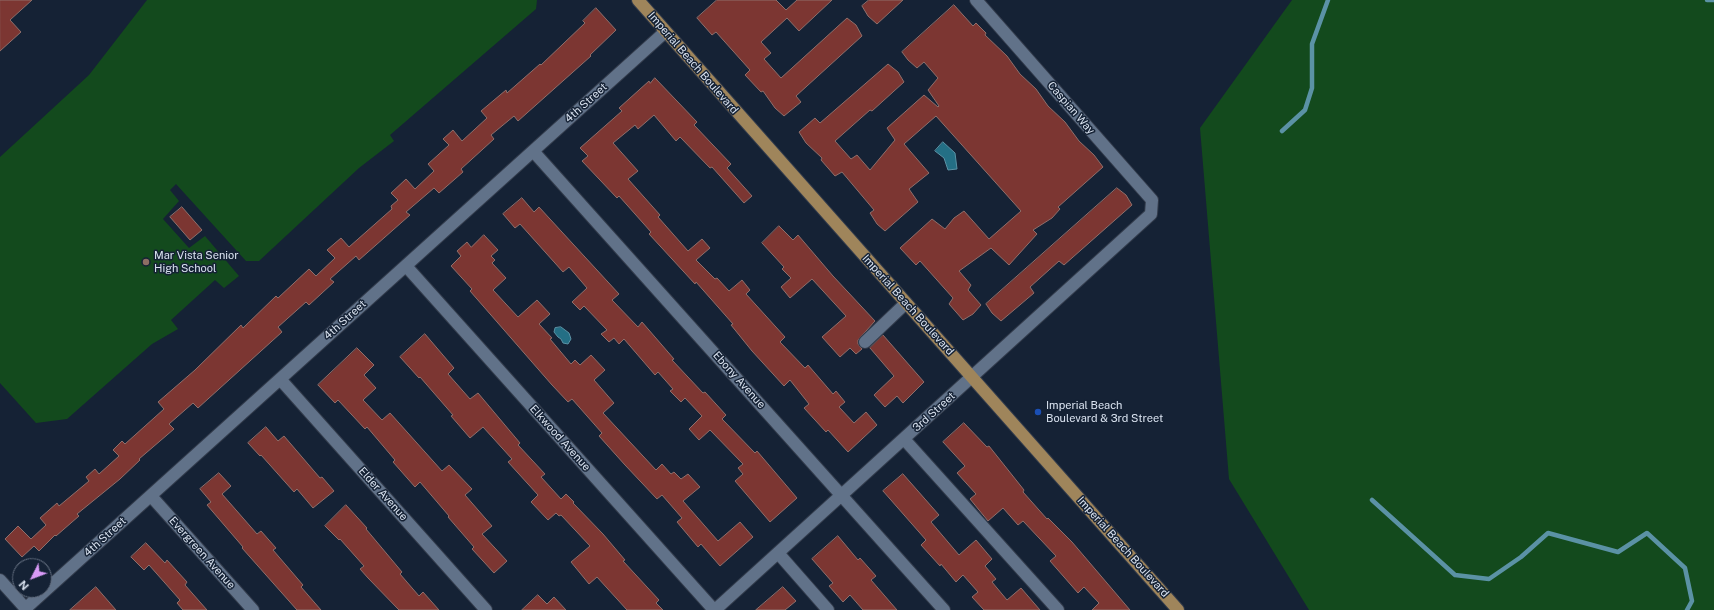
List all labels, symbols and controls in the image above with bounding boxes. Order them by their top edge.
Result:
street label: Imperial Beach Boulevard [645,9,741,117]
street label: Caspian Way [1045,79,1097,137]
street label: 4th Street [562,81,610,125]
place label: Mar Vista Senior High School [154,249,239,275]
street label: Imperial Beach Boulevard [859,252,957,358]
marker: Mar Vista Senior High School [141,257,151,267]
street label: 4th Street [321,298,369,342]
street label: Ebony Avenue [710,349,768,411]
street label: 3rd Street [910,390,958,434]
place label: Imperial Beach Boulevard & 3rd Street [1046,399,1163,425]
street label: Elkwood Avenue [527,402,593,474]
marker: Imperial Beach Boulevard & 3rd Street [1033,407,1043,417]
street label: Elder Avenue [356,465,410,523]
street label: Imperial Beach Boulevard [1074,494,1172,600]
street label: Evergreen Avenue [166,514,238,592]
street label: 4th Street [81,515,129,559]
north arrow [12,558,52,598]
text: N [16,578,31,593]

